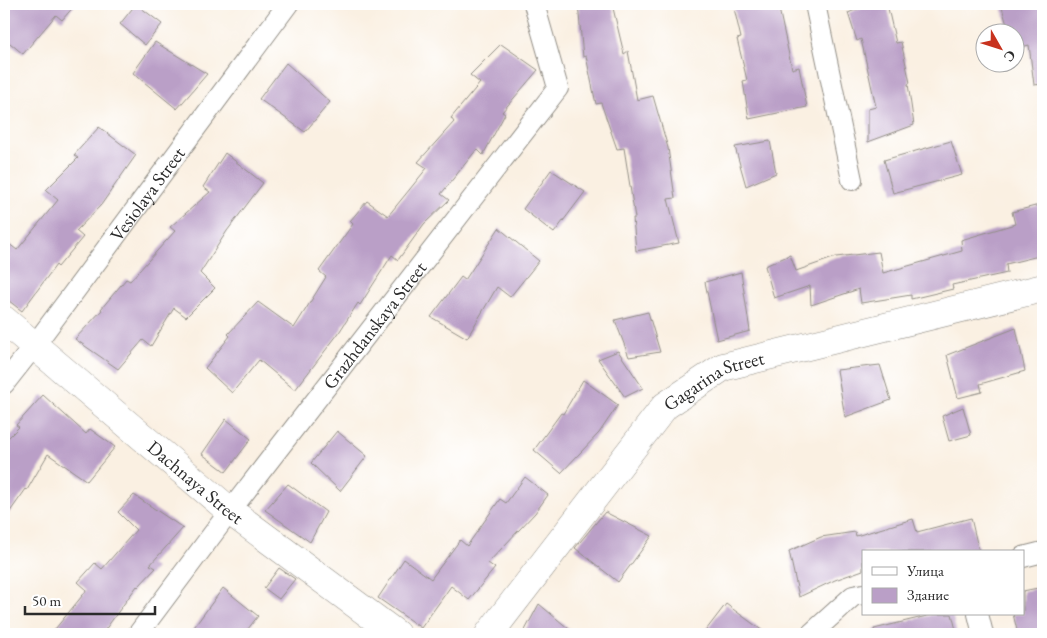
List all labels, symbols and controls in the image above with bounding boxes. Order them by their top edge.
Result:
north arrow [974,22,1024,72]
text: С [1000,47,1020,66]
street label: Vesiolaya Street [104,142,191,246]
street label: Grazhdanskaya Street [317,256,432,394]
street label: Gagarina Street [658,345,767,417]
street label: Dachnaya Street [142,435,249,530]
legend [862,550,1024,616]
text: Улица [906,561,944,580]
scale bar [25,583,155,615]
text: Здание [907,585,949,604]
text: 50 m [32,591,61,610]

